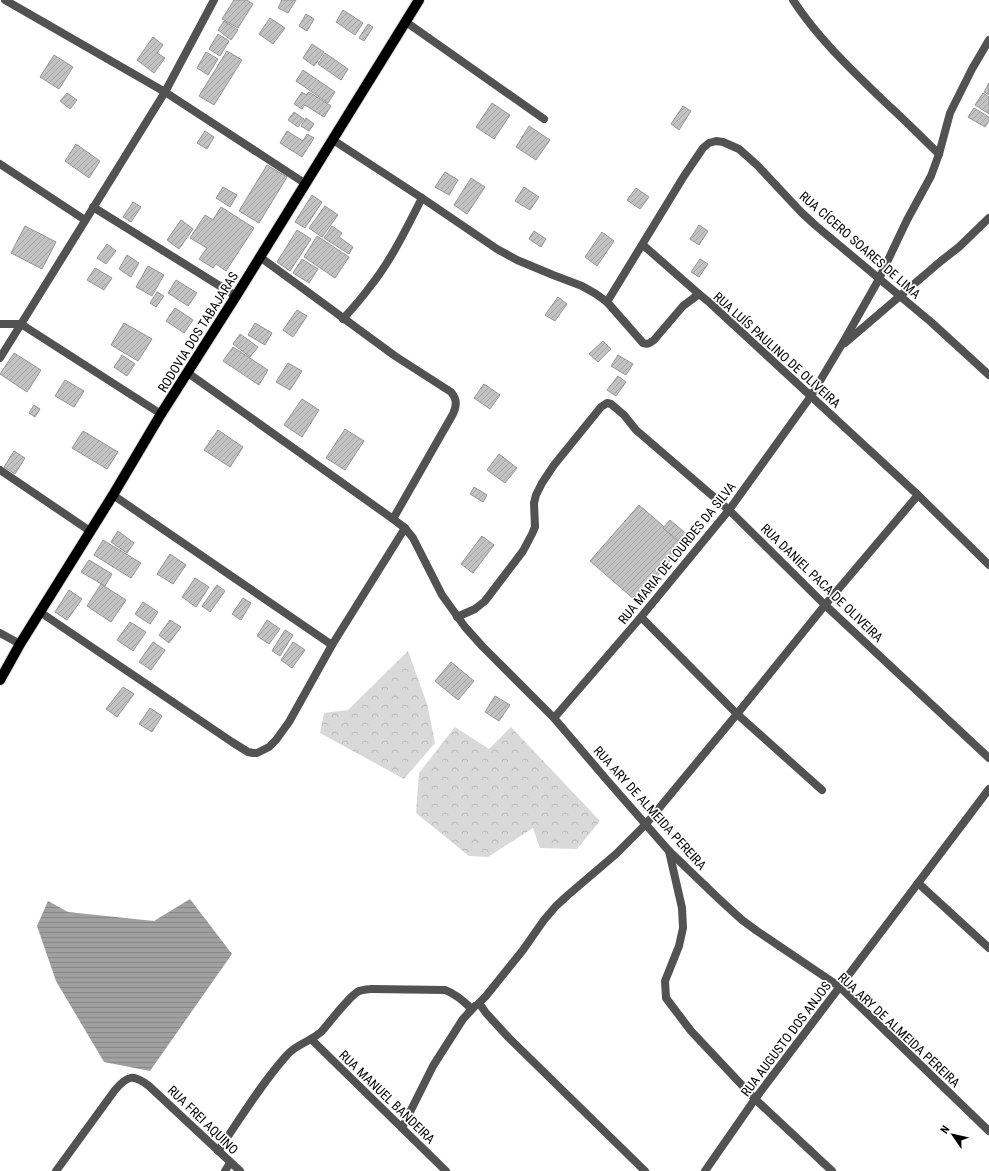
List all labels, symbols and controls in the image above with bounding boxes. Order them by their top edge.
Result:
street label: RUA CÍCERO SOARES DE LIMA [796,188,924,302]
street label: RODOVIA DOS TABAJARAS [155,269,241,395]
street label: RUA LUÍS PAULINO DE OLIVEIRA [710,289,844,411]
street label: RUA MARIA DE LOURDES DA SILVA [615,479,739,627]
street label: RUA DANIEL PACA DE OLIVEIRA [758,521,886,645]
street label: RUA ARY DE ALMEIDA PEREIRA [591,743,710,873]
street label: RUA ARY DE ALMEIDA PEREIRA [835,970,963,1091]
street label: RUA AUGUSTO DOS ANJOS [738,979,834,1099]
street label: RUA MANUEL BANDEIRA [336,1047,438,1147]
street label: RUA FREI AQUINO [165,1083,241,1157]
north arrow [933,1115,973,1155]
text: N [938,1123,953,1136]

